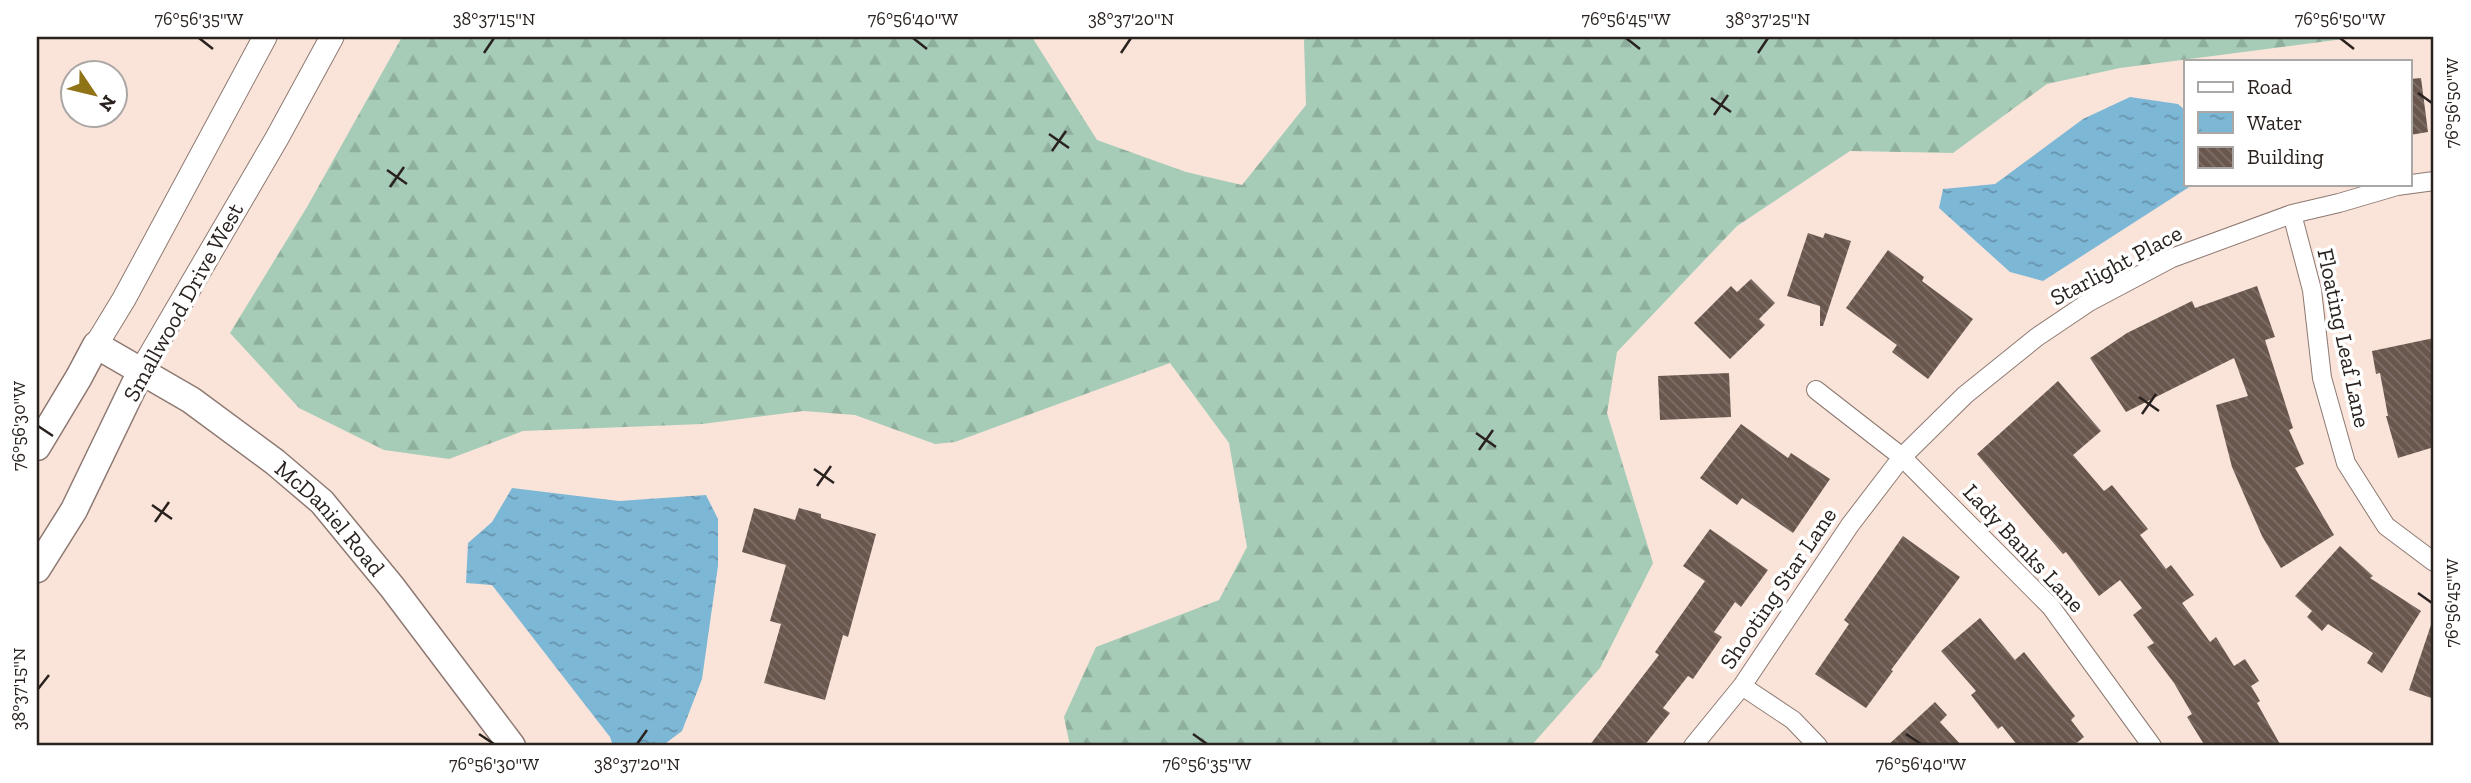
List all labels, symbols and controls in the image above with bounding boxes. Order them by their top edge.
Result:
text: 76°56'35"W [155,8,244,30]
text: 38°37'15"N [453,8,535,30]
text: 76°56'40"W [868,8,958,30]
text: 38°37'20"N [1088,8,1174,30]
text: 76°56'45"W [1581,8,1671,30]
text: 38°37'25"N [1726,8,1810,30]
text: 76°56'50"W [2295,8,2385,30]
text: 76°56'50"W [2441,58,2463,148]
north arrow [60,60,130,130]
legend [2184,60,2412,186]
text: Road [2247,74,2293,99]
text: N [94,91,121,116]
text: Water [2247,110,2302,135]
text: Building [2247,144,2324,169]
street label: Smallwood Drive West [117,198,249,406]
street label: Starlight Place [2045,219,2187,311]
street label: Floating Leaf Lane [2311,246,2377,430]
text: 76°56'30"W [8,381,30,471]
street label: McDaniel Road [269,454,391,582]
street label: Lady Banks Lane [1957,478,2091,618]
street label: Shooting Star Lane [1714,502,1842,674]
text: 76°56'45"W [2441,558,2463,648]
text: 38°37'15"N [8,648,30,730]
text: 76°56'30"W [449,753,539,775]
text: 38°37'20"N [594,753,680,775]
text: 76°56'35"W [1163,753,1252,775]
text: 76°56'40"W [1876,753,1966,775]

